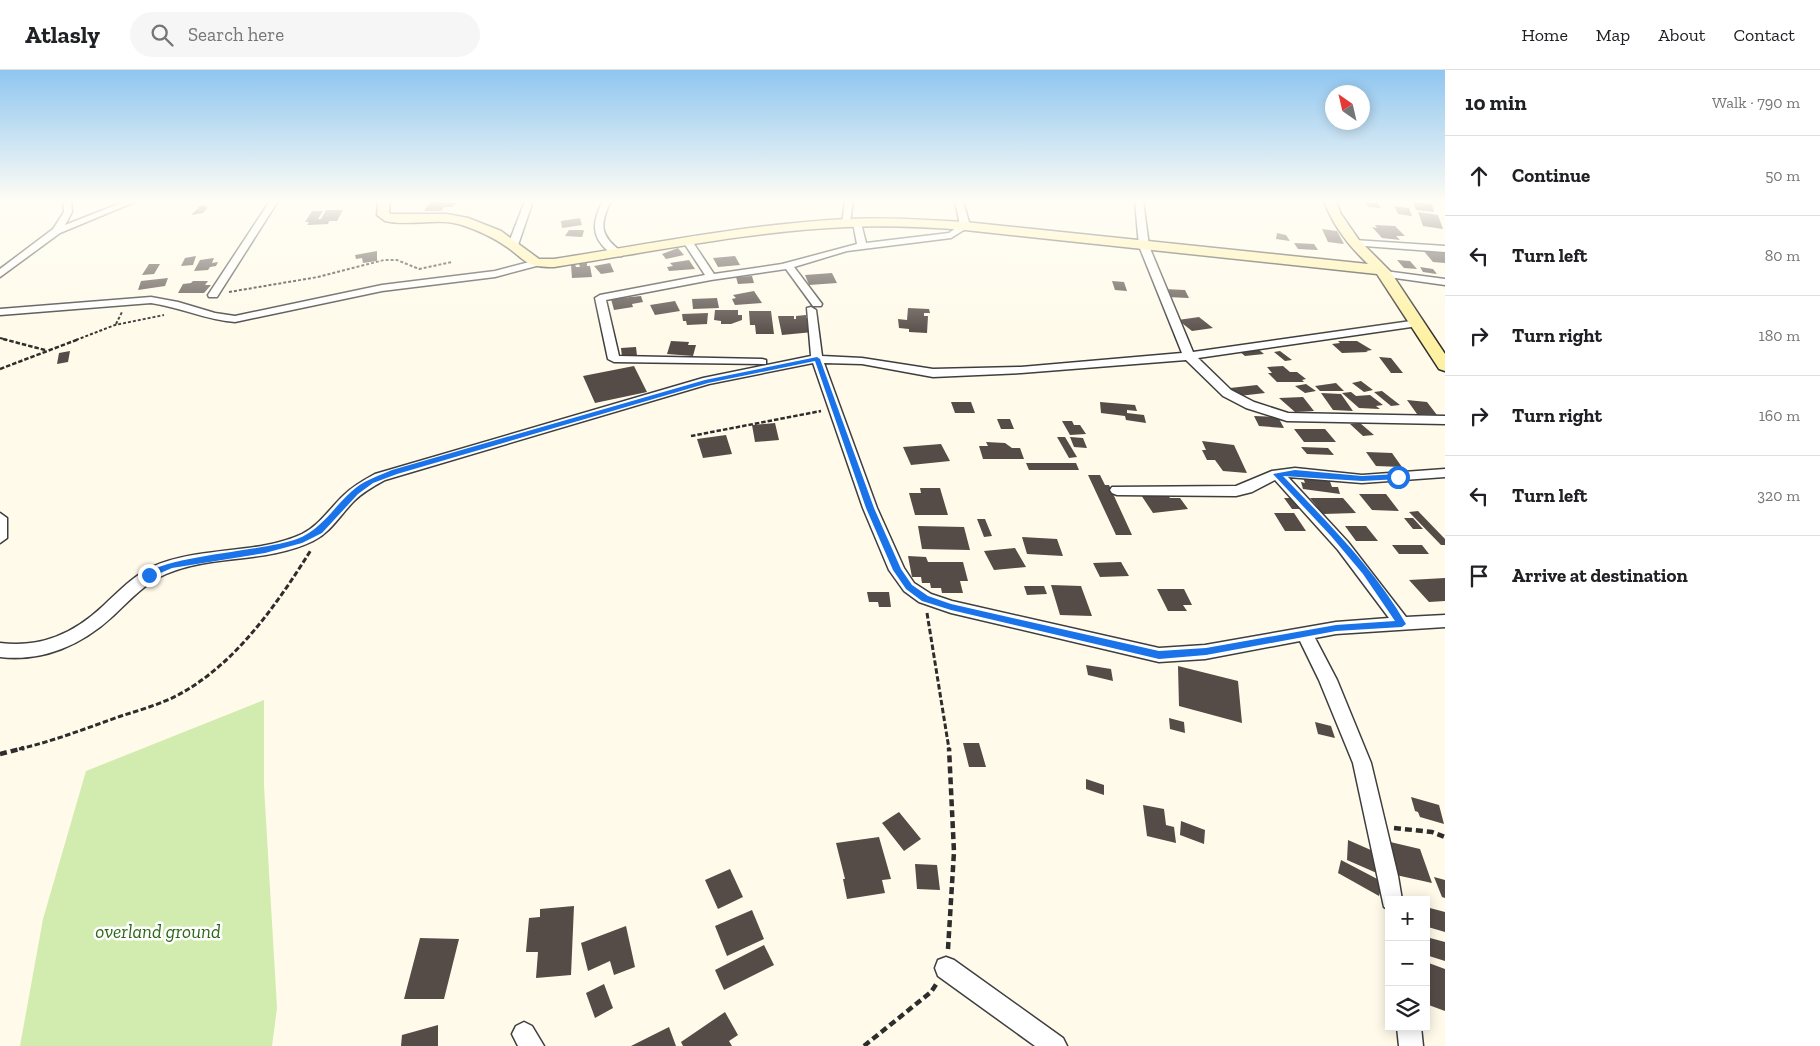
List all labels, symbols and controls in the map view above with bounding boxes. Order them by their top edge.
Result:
search box [130,12,480,57]
text: Atlasly [25,20,100,49]
icon: search [148,21,176,49]
text: Search here [188,23,284,46]
text: Home [1521,24,1568,46]
text: Map [1596,24,1630,46]
text: About [1658,24,1705,46]
text: Contact [1733,24,1795,46]
north arrow [1325,85,1370,130]
text: 10 min [1465,90,1527,115]
text: Walk · 790 m [1712,93,1800,112]
icon: ahead [1465,162,1493,190]
text: Continue [1512,164,1590,187]
text: 50 m [1765,166,1800,185]
icon: left [1465,242,1493,270]
text: Turn left [1512,244,1587,267]
text: 80 m [1765,246,1800,265]
icon: right [1465,322,1493,350]
text: Turn right [1512,324,1602,347]
text: 180 m [1759,326,1800,345]
icon: right [1465,402,1493,430]
text: Turn right [1512,404,1602,427]
text: 160 m [1759,406,1800,425]
route start [1387,466,1410,489]
icon: left [1465,482,1493,510]
text: Turn left [1512,484,1587,507]
text: 320 m [1757,486,1800,505]
icon: arrive [1465,562,1493,590]
route end [138,564,161,587]
text: Arrive at destination [1512,564,1688,587]
map controls [1385,896,1430,1031]
button: + [1385,896,1430,941]
park label: overland ground [95,920,221,943]
button: − [1385,941,1430,986]
button: layers [1385,986,1430,1031]

